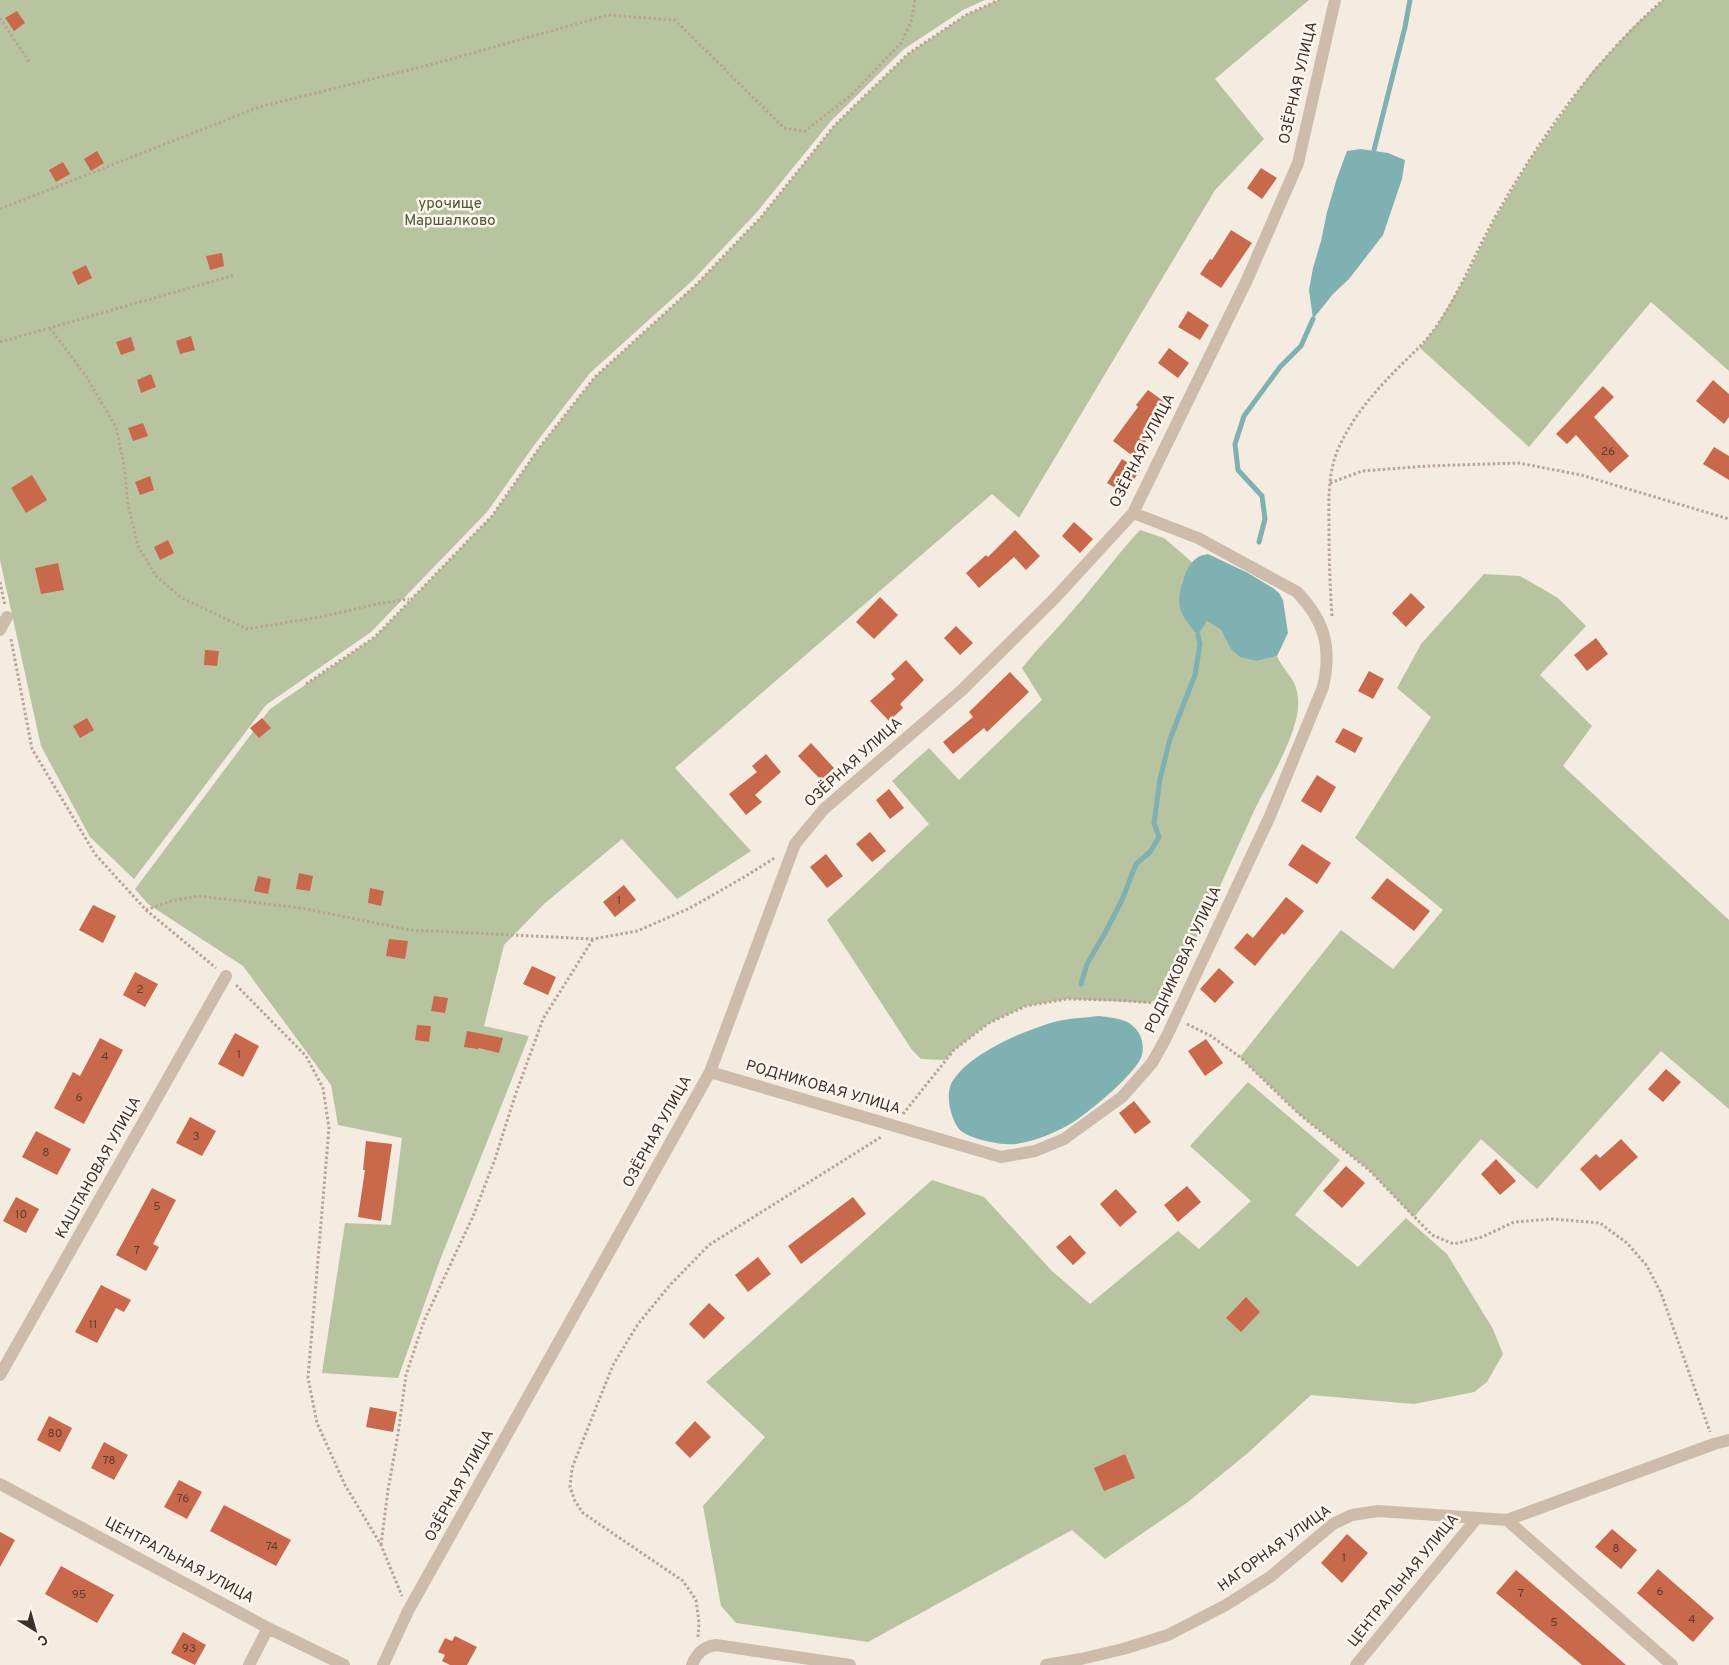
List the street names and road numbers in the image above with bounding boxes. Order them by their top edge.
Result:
street label: ОЗЁРНАЯ УЛИЦА [1275,20,1322,146]
street label: ОЗЁРНАЯ УЛИЦА [1105,390,1180,511]
street label: ОЗЁРНАЯ УЛИЦА [800,713,907,812]
street label: РОДНИКОВАЯ УЛИЦА [1142,883,1226,1037]
street label: РОДНИКОВАЯ УЛИЦА [743,1057,903,1119]
street label: ОЗЁРНАЯ УЛИЦА [618,1072,697,1191]
street label: КАШТАНОВАЯ УЛИЦА [52,1094,146,1242]
street label: ОЗЁРНАЯ УЛИЦА [420,1426,499,1545]
street label: НАГОРНАЯ УЛИЦА [1215,1501,1335,1597]
street label: ЦЕНТРАЛЬНАЯ УЛИЦА [1344,1510,1464,1652]
street label: ЦЕНТРАЛЬНАЯ УЛИЦА [101,1514,257,1608]

